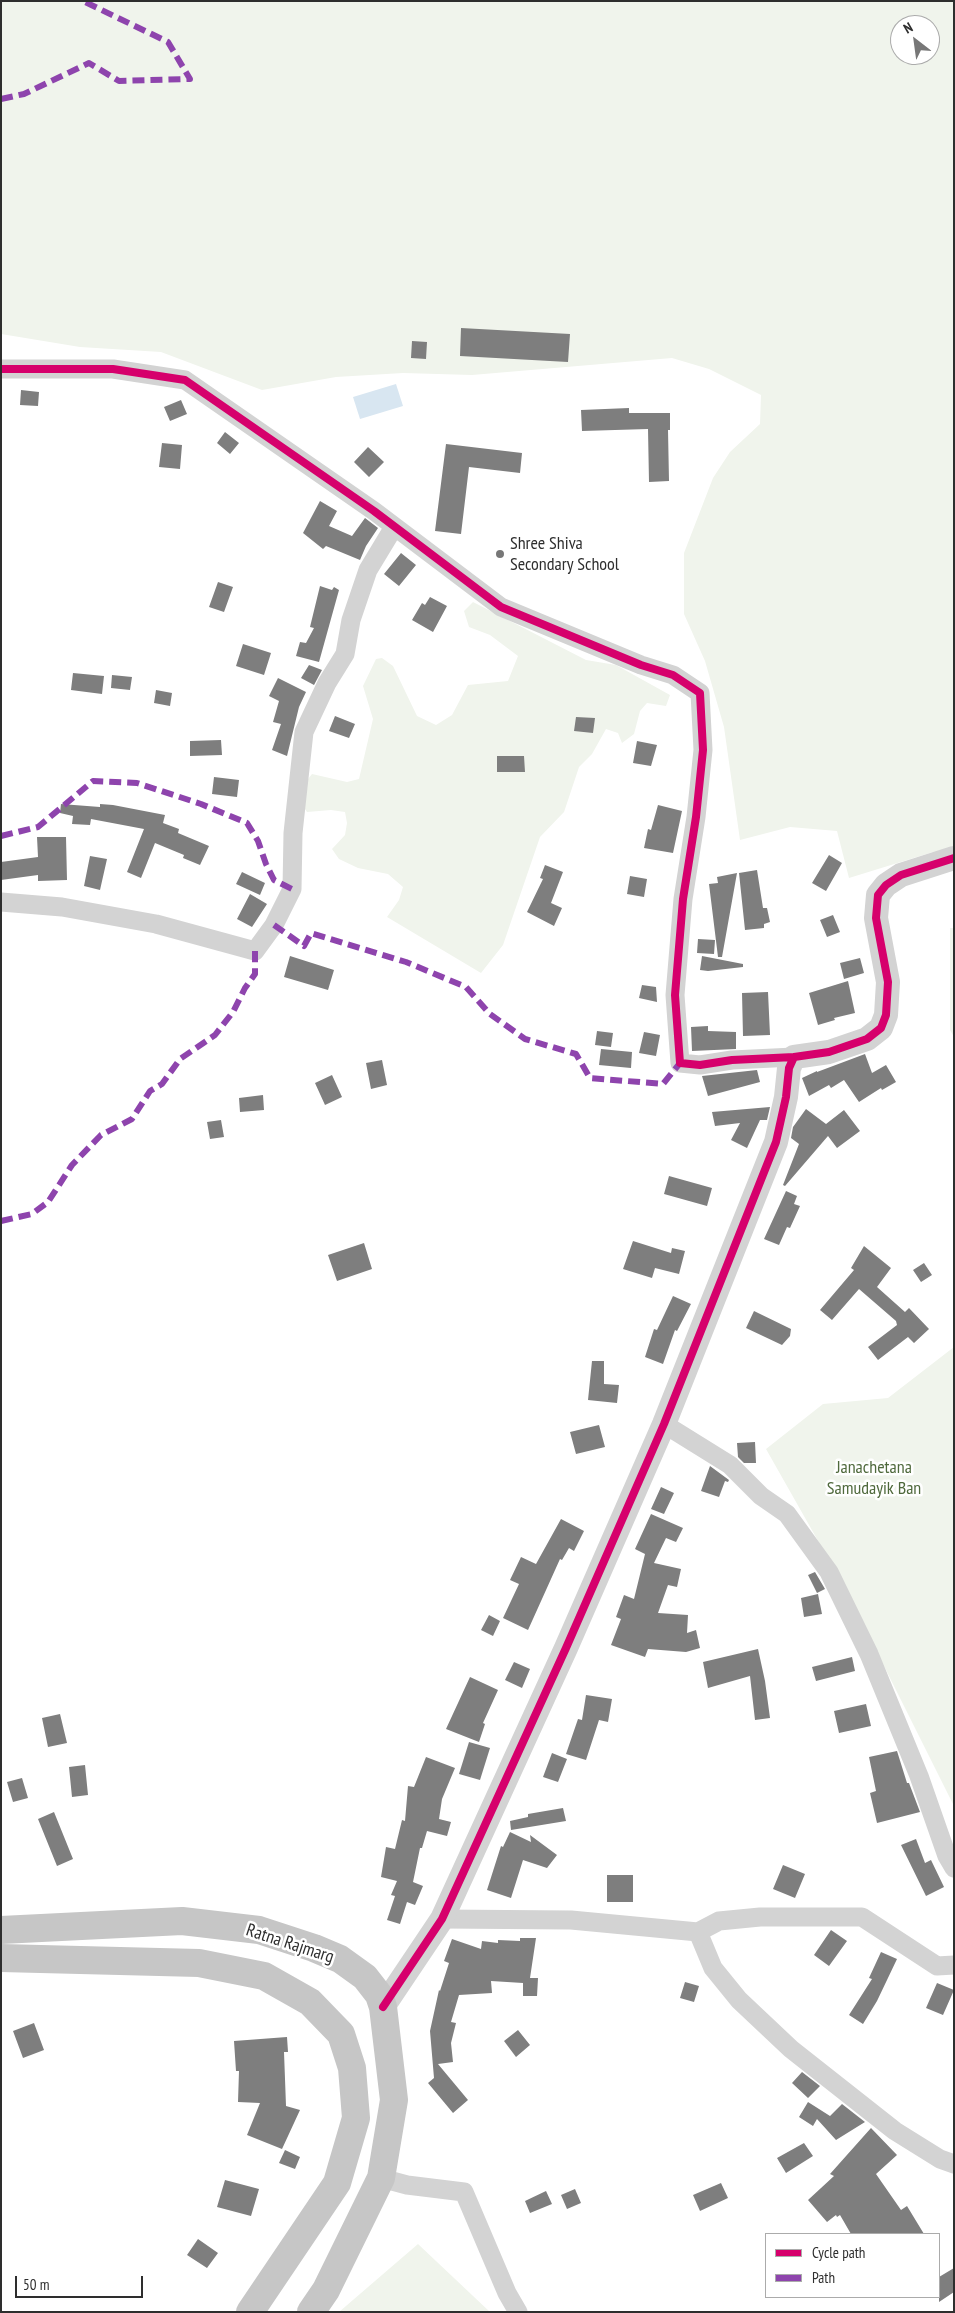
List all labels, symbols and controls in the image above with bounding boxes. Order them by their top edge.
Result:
north arrow [890,15,940,65]
text: N [900,18,916,38]
place label: Shree Shiva Secondary School [510,533,619,576]
marker: Shree Shiva Secondary School [494,548,506,560]
park label: Janachetana Samudayik Ban [827,1457,921,1500]
street label: Ratna Rajmarg [243,1920,337,1968]
legend [765,2233,940,2298]
text: Cycle path [812,2243,865,2262]
scale bar [18,2266,145,2298]
text: Path [812,2268,835,2287]
text: 50 m [23,2275,49,2294]

